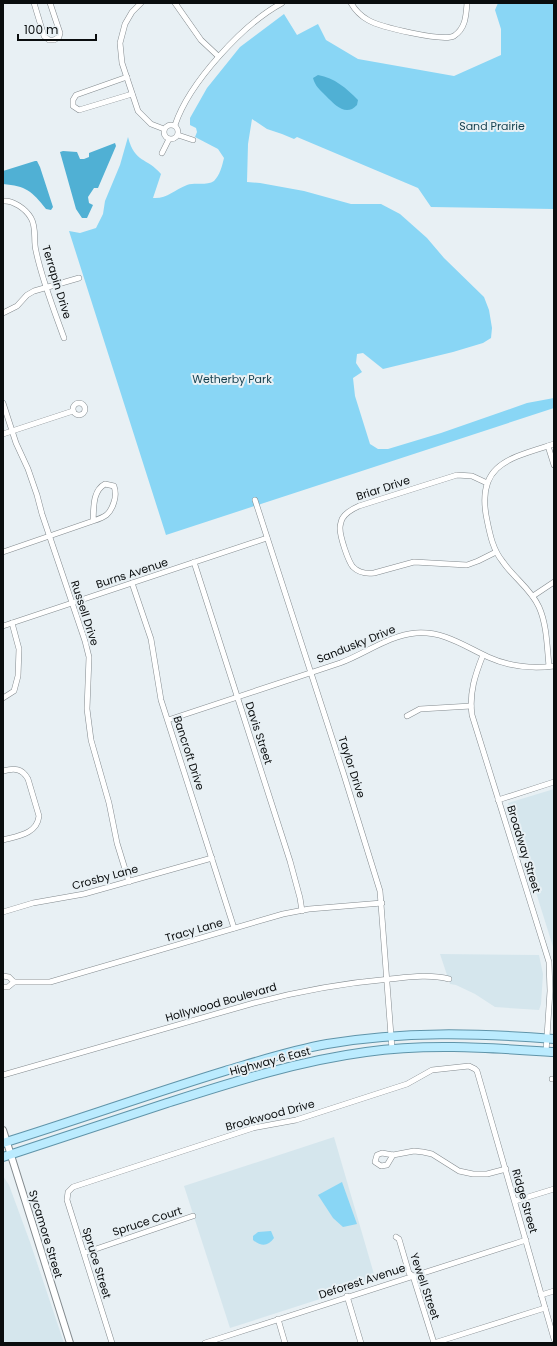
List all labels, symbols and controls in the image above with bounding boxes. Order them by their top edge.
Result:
scale bar [18,16,96,42]
text: 100 m [24,21,58,38]
park label: Sand Prairie [459,118,525,134]
street label: Terrapin Drive [38,243,76,321]
park label: Wetherby Park [192,371,272,387]
street label: Briar Drive [354,472,412,504]
street label: Burns Avenue [94,554,170,592]
street label: Russell Drive [67,578,103,648]
street label: Sandusky Drive [314,621,398,667]
street label: Davis Street [241,700,277,766]
street label: Bancroft Drive [169,714,209,792]
street label: Taylor Drive [335,734,370,800]
street label: Broadway Street [503,803,545,895]
street label: Crosby Lane [70,860,140,894]
street label: Tracy Lane [163,914,225,946]
street label: Hollywood Boulevard [163,978,279,1026]
street label: Highway 6 East [228,1043,312,1079]
street label: Brookwood Drive [224,1095,317,1135]
street label: Ridge Street [508,1167,542,1235]
street label: Sycamore Street [25,1188,67,1280]
street label: Spruce Court [110,1202,184,1240]
street label: Spruce Street [79,1225,115,1301]
street label: Yewell Street [406,1250,444,1322]
street label: Deforest Avenue [317,1259,408,1303]

